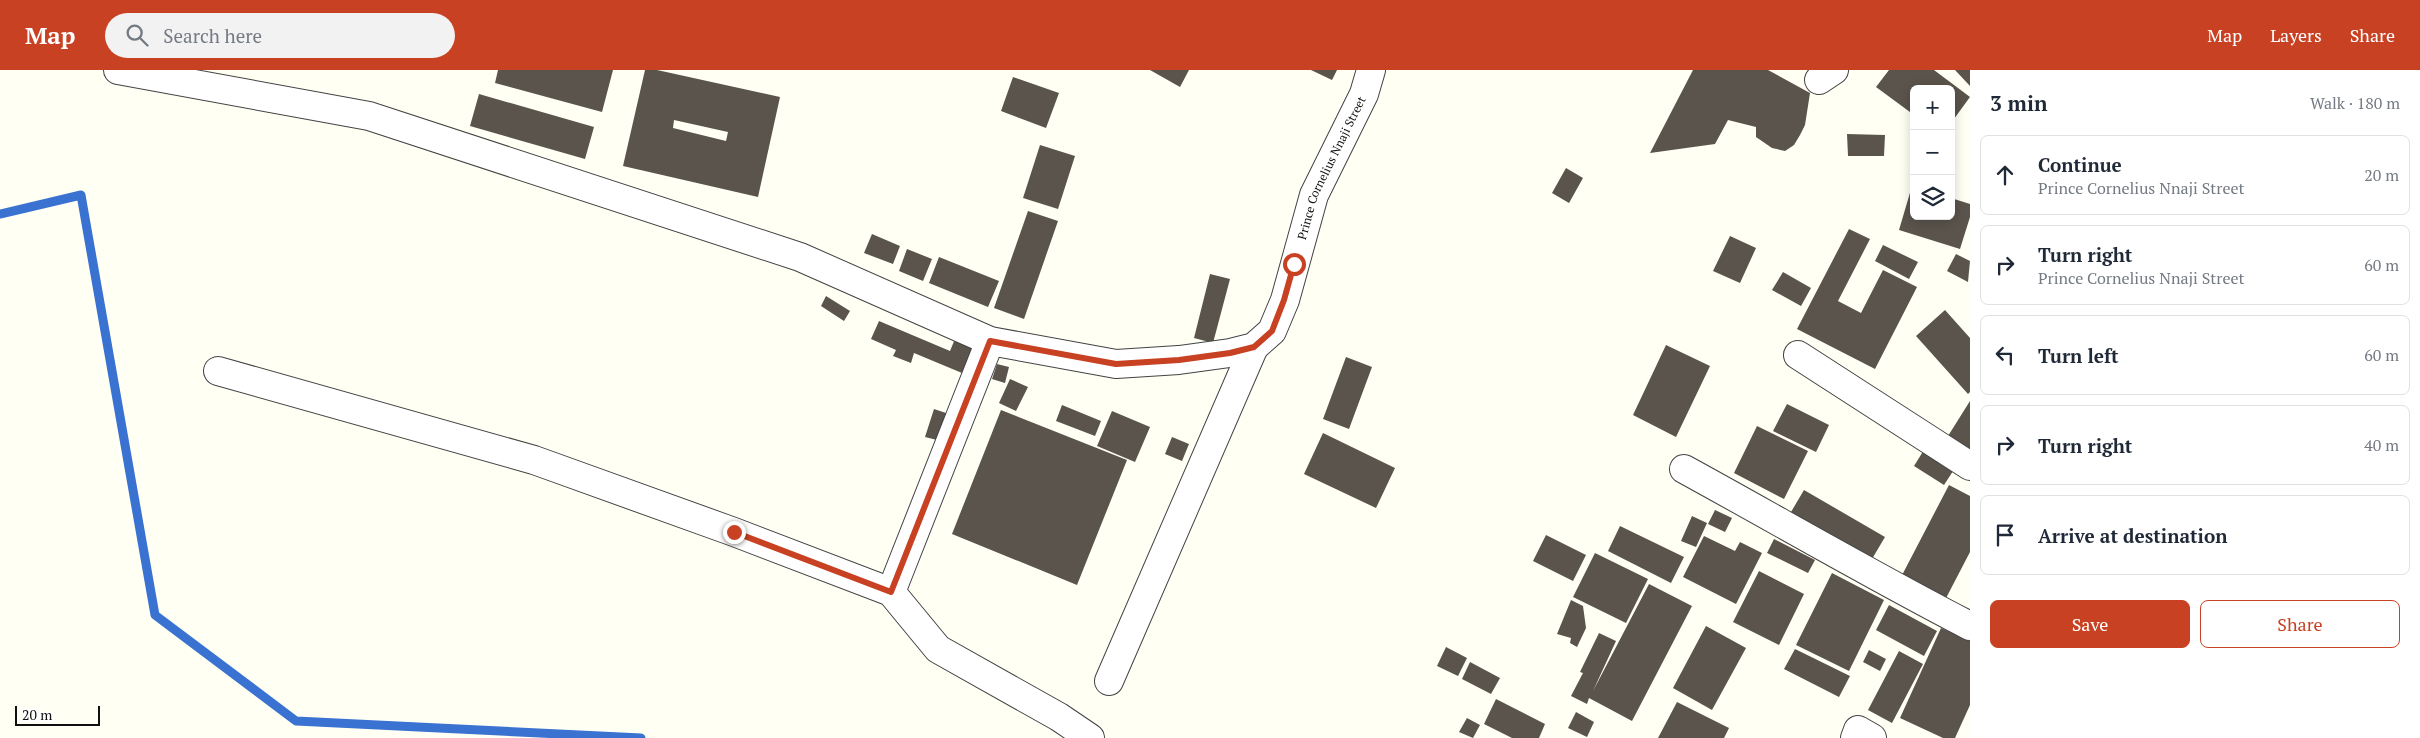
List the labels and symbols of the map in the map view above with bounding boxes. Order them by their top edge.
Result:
street label: Prince Cornelius Nnaji Street [1294,93,1369,241]
route start [1283,253,1306,276]
route end [723,521,746,544]
scale bar [15,703,100,726]

